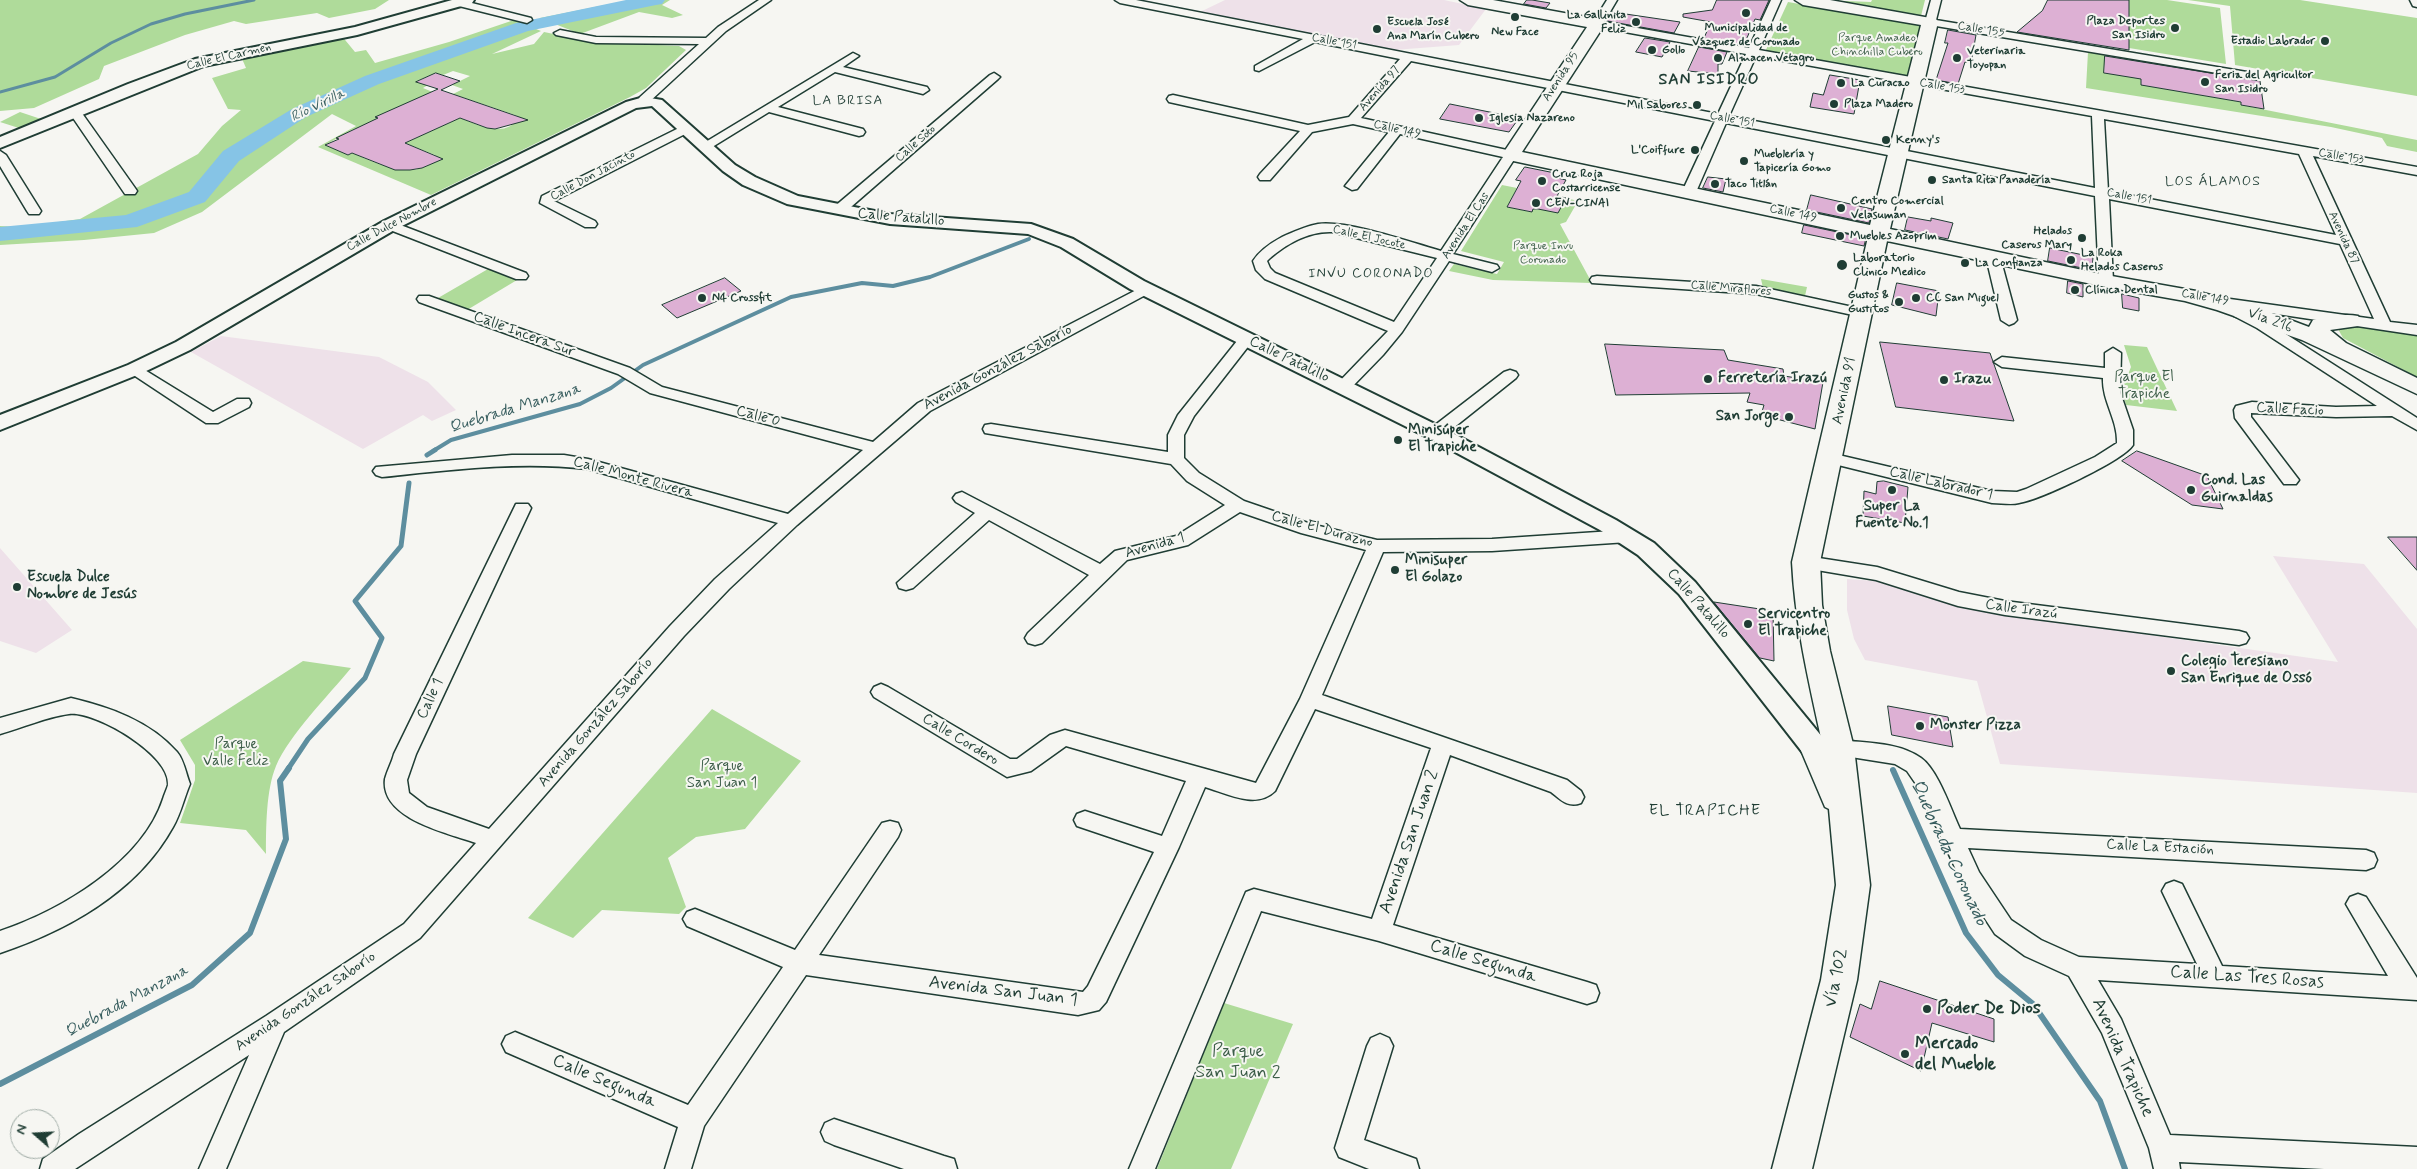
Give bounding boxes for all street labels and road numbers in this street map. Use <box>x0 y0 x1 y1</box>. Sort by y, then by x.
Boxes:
street label: Calle 155 <box>1956 19 2006 41</box>
street label: Calle 151 <box>1310 31 1358 53</box>
street label: Calle El Carmen <box>185 40 273 74</box>
street label: Avenida 95 <box>1540 50 1582 104</box>
street label: Avenida 97 <box>1356 63 1404 115</box>
street label: Calle 153 <box>1918 76 1966 98</box>
street label: Calle 151 <box>1708 109 1756 131</box>
street label: Calle 149 <box>1372 118 1422 142</box>
street label: Calle Soto <box>893 123 939 165</box>
street label: Calle 153 <box>2317 146 2365 168</box>
street label: Calle Don Jacinto <box>548 148 638 204</box>
street label: Calle 151 <box>2105 186 2153 208</box>
street label: Avenida El Cas <box>1439 190 1493 262</box>
street label: Calle Dulce Nombre <box>344 195 440 255</box>
street label: Calle 149 <box>1768 202 1818 226</box>
street label: Calle Patalillo <box>857 205 945 231</box>
street label: Avenida 87 <box>2325 209 2361 267</box>
street label: Calle El Jocote <box>1331 223 1407 253</box>
street label: Calle Miraflores <box>1690 278 1772 300</box>
street label: Calle 149 <box>2180 287 2230 309</box>
street label: Vía 216 <box>2245 305 2295 337</box>
street label: Calle Incera Sur <box>471 308 577 362</box>
street label: Avenida González Saborío <box>921 321 1075 415</box>
street label: Calle Patalillo <box>1246 333 1332 387</box>
street label: Avenida 91 <box>1829 356 1861 426</box>
street label: Calle Facio <box>2256 399 2324 421</box>
street label: Calle 0 <box>734 403 782 431</box>
street label: Calle Monte Rivera <box>571 453 695 503</box>
street label: Calle Labrador 1 <box>1888 463 1994 505</box>
street label: Calle El Durazno <box>1269 508 1375 552</box>
street label: Avenida 1 <box>1123 529 1187 563</box>
street label: Calle Patalillo <box>1663 565 1733 643</box>
street label: Calle Irazú <box>1984 596 2058 624</box>
street label: Avenida González Saborío <box>535 655 657 791</box>
street label: Calle 1 <box>414 676 448 722</box>
street label: Calle Cordero <box>919 710 1001 770</box>
street label: Avenida San Juan 2 <box>1375 767 1445 917</box>
street label: Calle La Estación <box>2106 836 2214 860</box>
street label: Calle Segunda <box>1427 936 1539 988</box>
street label: Vía 102 <box>1821 947 1853 1009</box>
street label: Avenida González Saborío <box>232 948 380 1056</box>
street label: Calle Las Tres Rosas <box>2169 962 2325 994</box>
street label: Avenida San Juan 1 <box>927 972 1079 1012</box>
street label: Avenida Trapiche <box>2086 995 2158 1121</box>
street label: Calle Segunda <box>549 1050 659 1114</box>

